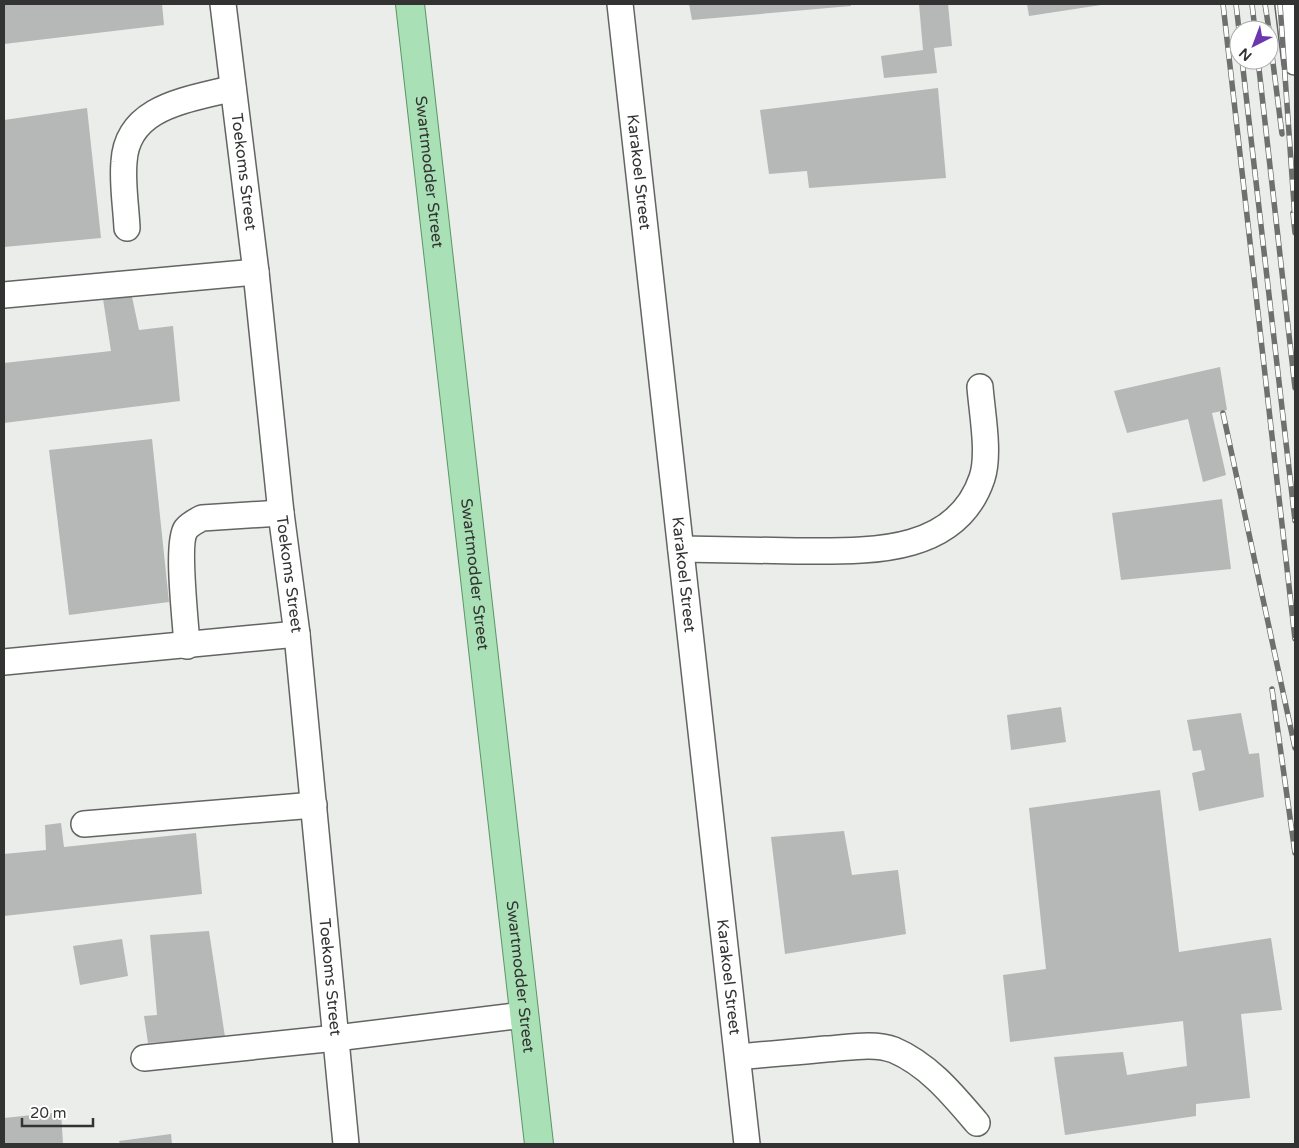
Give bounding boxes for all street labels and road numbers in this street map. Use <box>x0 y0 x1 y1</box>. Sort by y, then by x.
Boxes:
street label: Swartmodder Street <box>410 95 448 249</box>
street label: Toekoms Street <box>227 112 261 232</box>
street label: Karakoel Street <box>622 113 655 231</box>
street label: Swartmodder Street <box>456 497 493 652</box>
street label: Toekoms Street <box>271 514 307 634</box>
street label: Karakoel Street <box>667 516 700 633</box>
street label: Swartmodder Street <box>502 900 539 1054</box>
street label: Toekoms Street <box>314 917 346 1037</box>
street label: Karakoel Street <box>712 918 745 1036</box>

